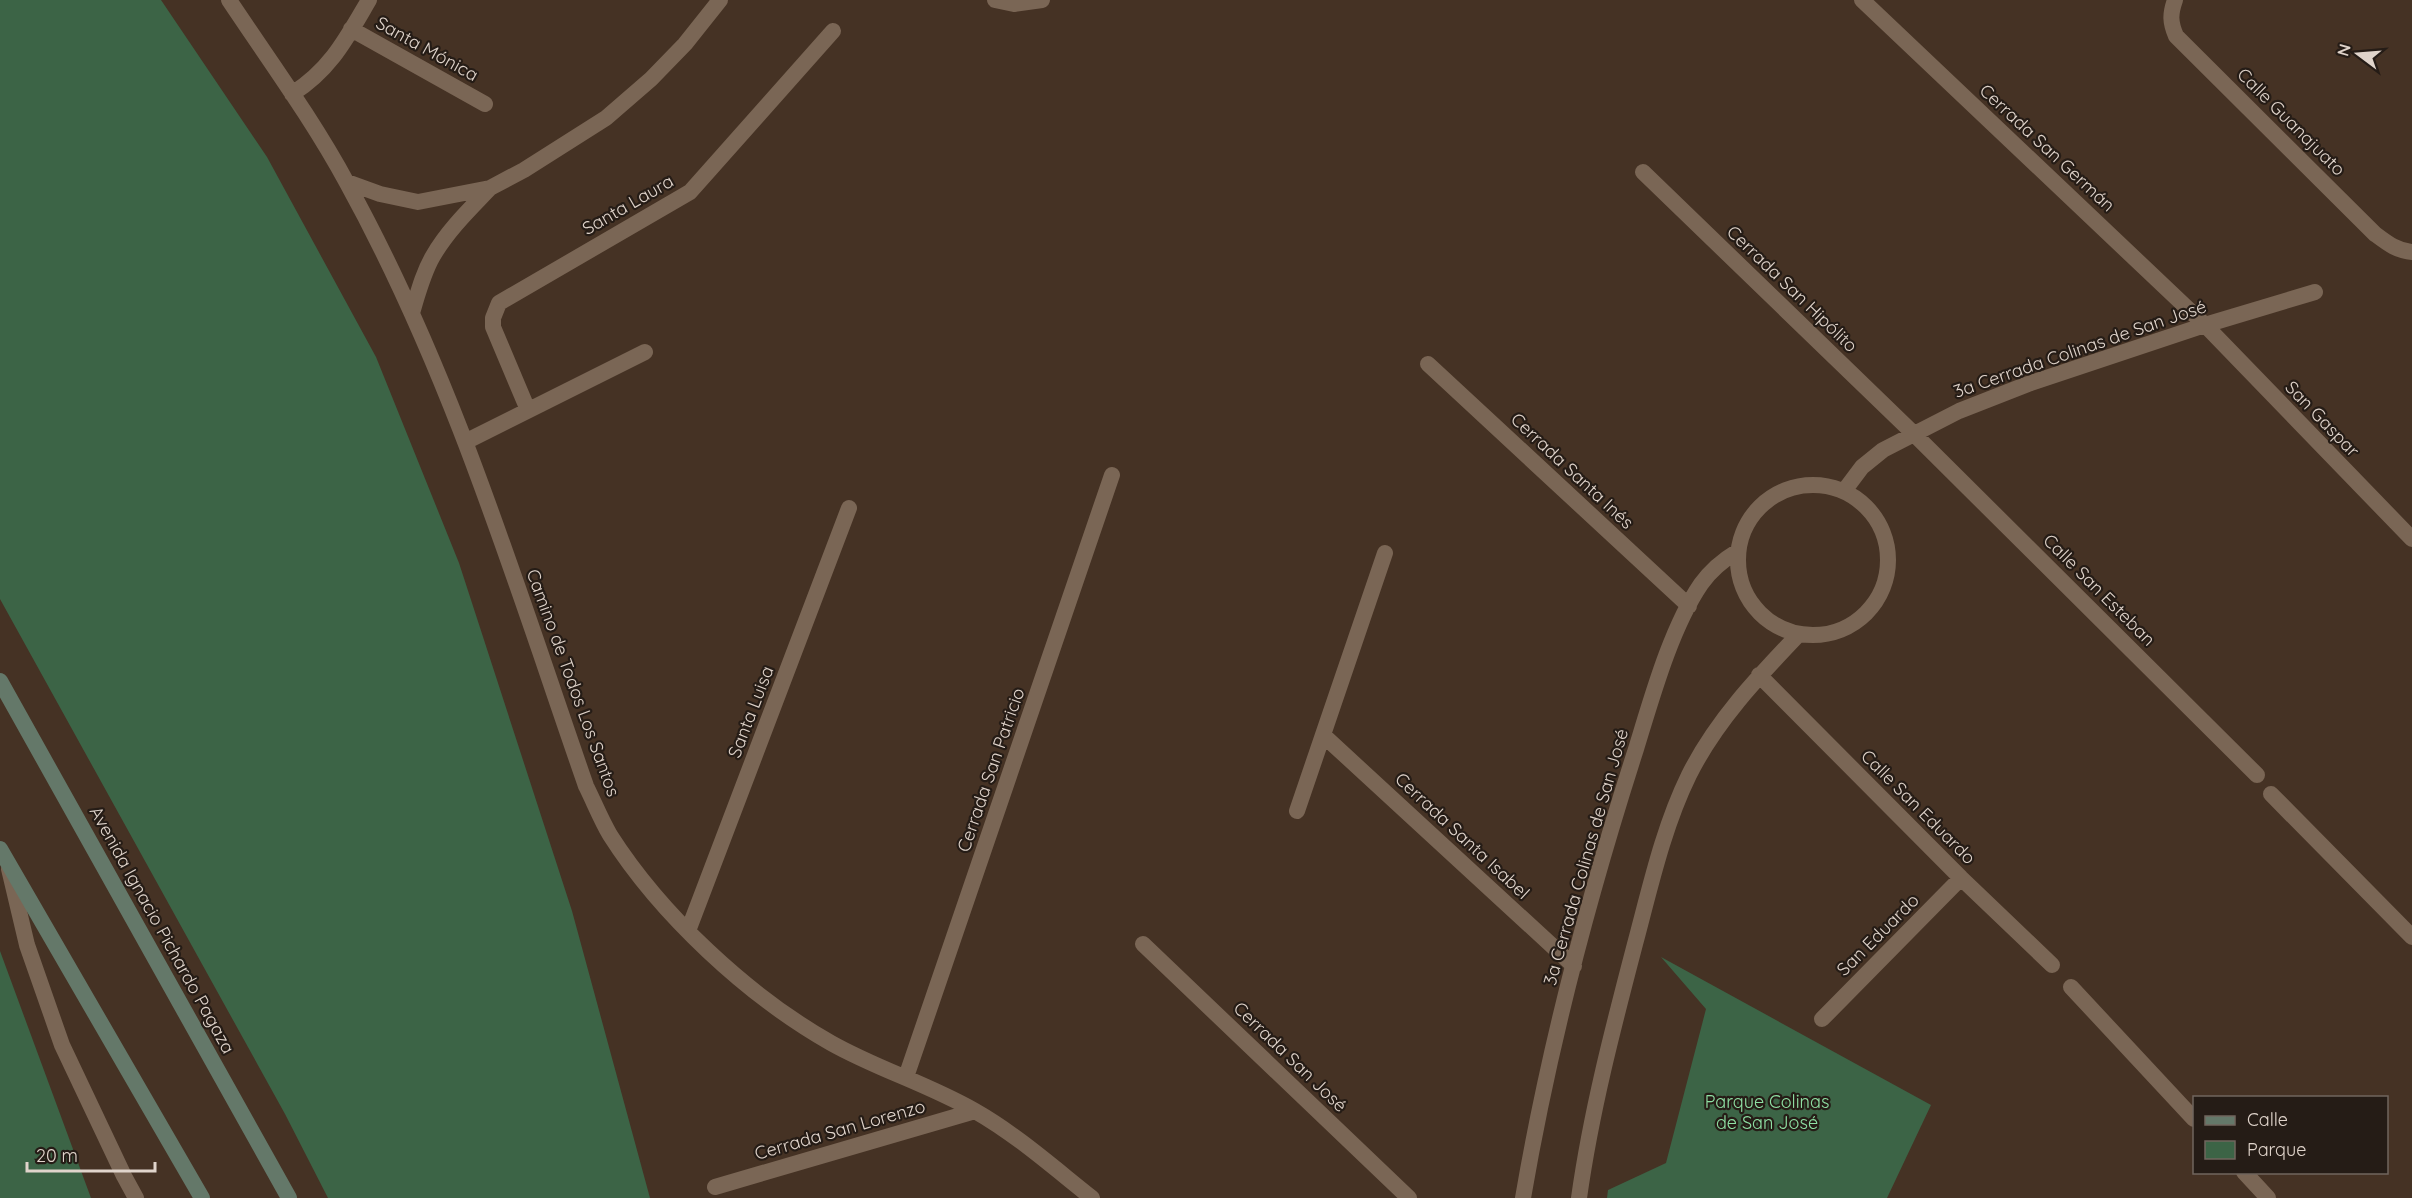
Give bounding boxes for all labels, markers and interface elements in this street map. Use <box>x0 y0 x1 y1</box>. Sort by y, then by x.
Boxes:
street label: Santa Mónica <box>372 11 483 86</box>
north arrow <box>2328 24 2388 84</box>
text: N <box>2332 41 2355 58</box>
street label: Calle Guanajuato <box>2232 63 2350 181</box>
street label: Cerrada San Germán <box>1975 79 2120 216</box>
street label: Santa Laura <box>578 169 677 240</box>
street label: Cerrada San Hipólito <box>1722 220 1863 357</box>
street label: 3a Cerrada Colinas de San José <box>1950 294 2209 403</box>
street label: San Gaspar <box>2280 376 2364 462</box>
street label: Cerrada Santa Inés <box>1506 408 1639 534</box>
street label: Calle San Esteban <box>2038 529 2160 651</box>
street label: Camino de Todos Los Santos <box>522 566 625 800</box>
street label: Santa Luisa <box>723 663 779 761</box>
street label: Cerrada San Patricio <box>952 685 1029 855</box>
street label: 3a Cerrada Colinas de San José <box>1538 726 1633 988</box>
street label: Calle San Eduardo <box>1856 744 1981 869</box>
street label: Cerrada Santa Isabel <box>1390 767 1534 904</box>
street label: Avenida Ignacio Pichardo Pagaza <box>85 802 240 1057</box>
street label: San Eduardo <box>1832 889 1924 981</box>
street label: Cerrada San José <box>1229 997 1352 1117</box>
park label: Parque Colinas de San José <box>1705 1090 1829 1134</box>
street label: Cerrada San Lorenzo <box>752 1094 928 1165</box>
legend <box>2193 1096 2388 1174</box>
text: Calle <box>2247 1108 2288 1131</box>
scale bar <box>27 1135 154 1173</box>
text: Parque <box>2247 1138 2306 1161</box>
text: 20 m <box>36 1144 78 1167</box>

